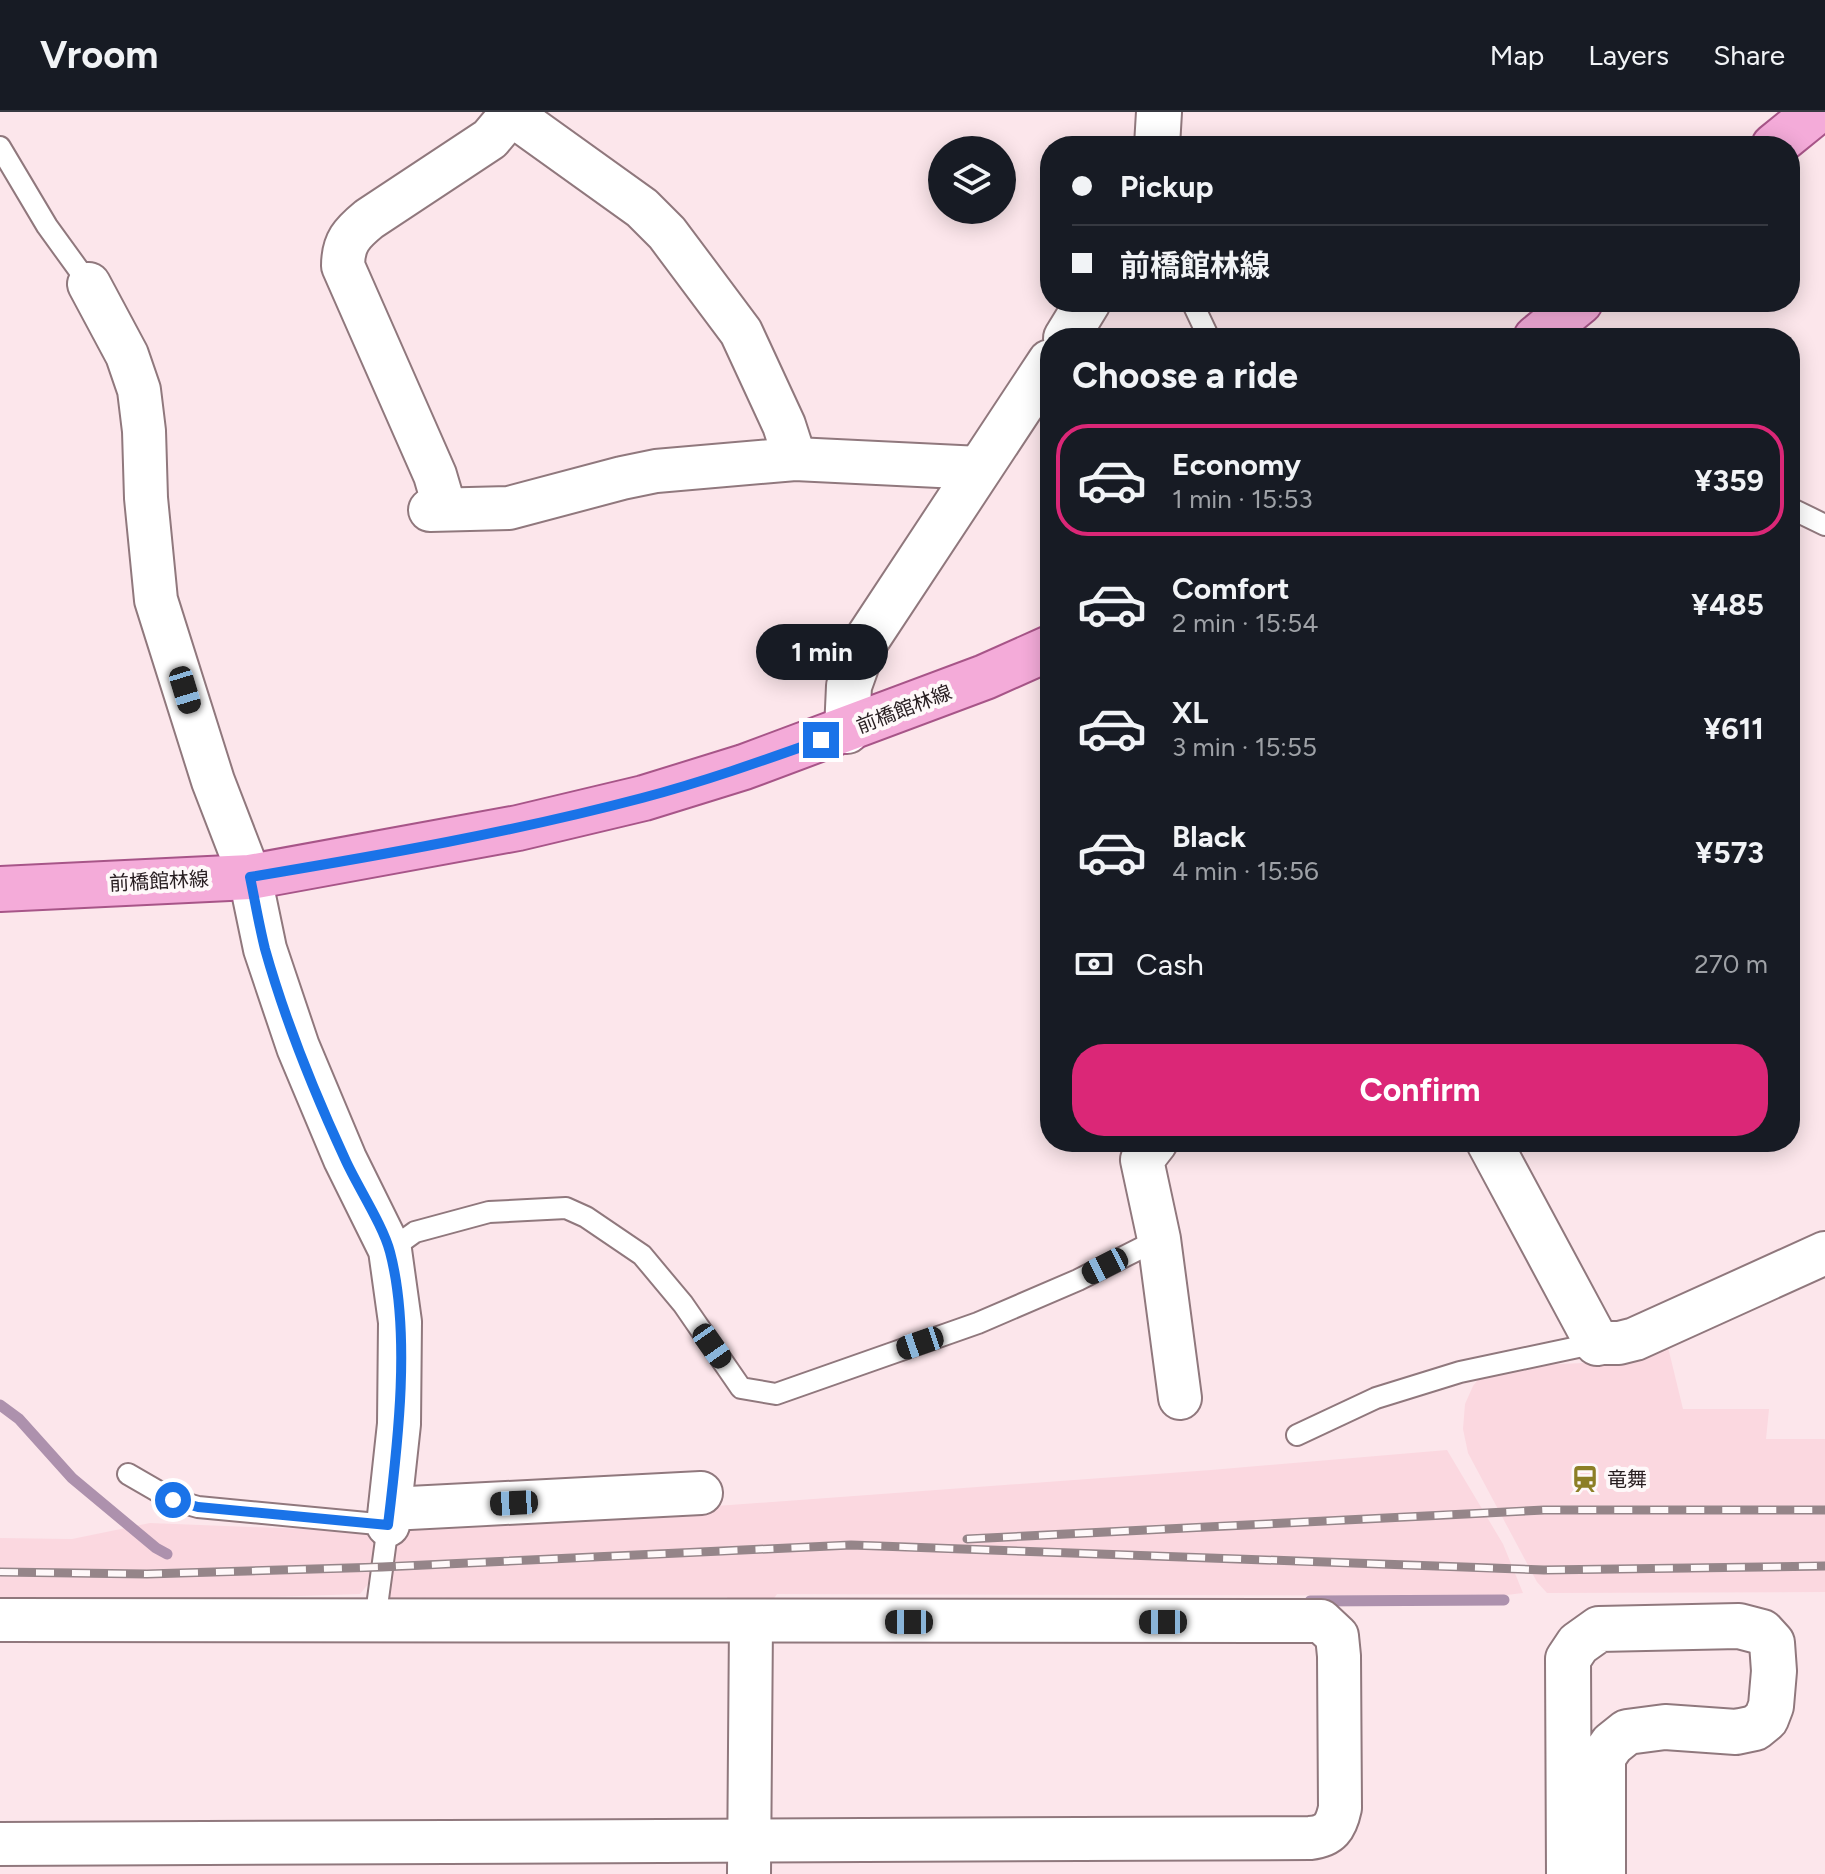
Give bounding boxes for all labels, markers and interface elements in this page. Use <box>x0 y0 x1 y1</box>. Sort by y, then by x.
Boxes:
text: Vroom <box>40 32 158 78</box>
text: Map <box>1490 38 1544 72</box>
text: Layers <box>1588 38 1669 72</box>
text: Share <box>1713 38 1785 72</box>
map controls <box>928 136 1016 224</box>
button: layers <box>928 136 1016 224</box>
text: Pickup <box>1120 168 1214 205</box>
text: 前橋館林線 <box>1120 247 1270 284</box>
text: Choose a ride <box>1072 354 1298 397</box>
icon: car <box>1076 444 1148 516</box>
text: Economy <box>1172 446 1301 483</box>
text: ¥359 <box>1695 462 1764 499</box>
text: 1 min · 15:53 <box>1172 483 1313 515</box>
icon: car <box>1076 568 1148 640</box>
text: Comfort <box>1172 570 1290 607</box>
text: ¥485 <box>1691 586 1764 623</box>
text: 2 min · 15:54 <box>1172 607 1318 639</box>
callout: 1 min <box>755 624 887 680</box>
text: 1 min <box>791 636 853 668</box>
car <box>167 664 203 716</box>
street label: 前橋館林線 <box>853 680 955 738</box>
icon: car <box>1076 692 1148 764</box>
text: XL <box>1172 694 1208 731</box>
text: ¥611 <box>1703 710 1764 747</box>
route end <box>803 722 839 758</box>
text: 3 min · 15:55 <box>1172 731 1317 763</box>
icon: car <box>1076 816 1148 888</box>
text: Black <box>1172 818 1246 855</box>
text: ¥573 <box>1695 834 1764 871</box>
text: 4 min · 15:56 <box>1172 855 1319 887</box>
street label: 前橋館林線 <box>108 866 210 896</box>
icon: cash <box>1072 942 1116 986</box>
text: Cash <box>1136 946 1204 983</box>
text: 270 m <box>1694 948 1768 980</box>
button: Confirm <box>1072 1044 1768 1136</box>
car <box>1078 1244 1132 1288</box>
car <box>688 1319 736 1373</box>
car <box>893 1324 947 1362</box>
station icon: 竜舞 <box>1570 1464 1600 1494</box>
place label: 竜舞 <box>1607 1467 1647 1491</box>
route start <box>155 1482 191 1518</box>
car <box>489 1490 539 1516</box>
car <box>885 1610 933 1634</box>
car <box>1139 1610 1187 1634</box>

